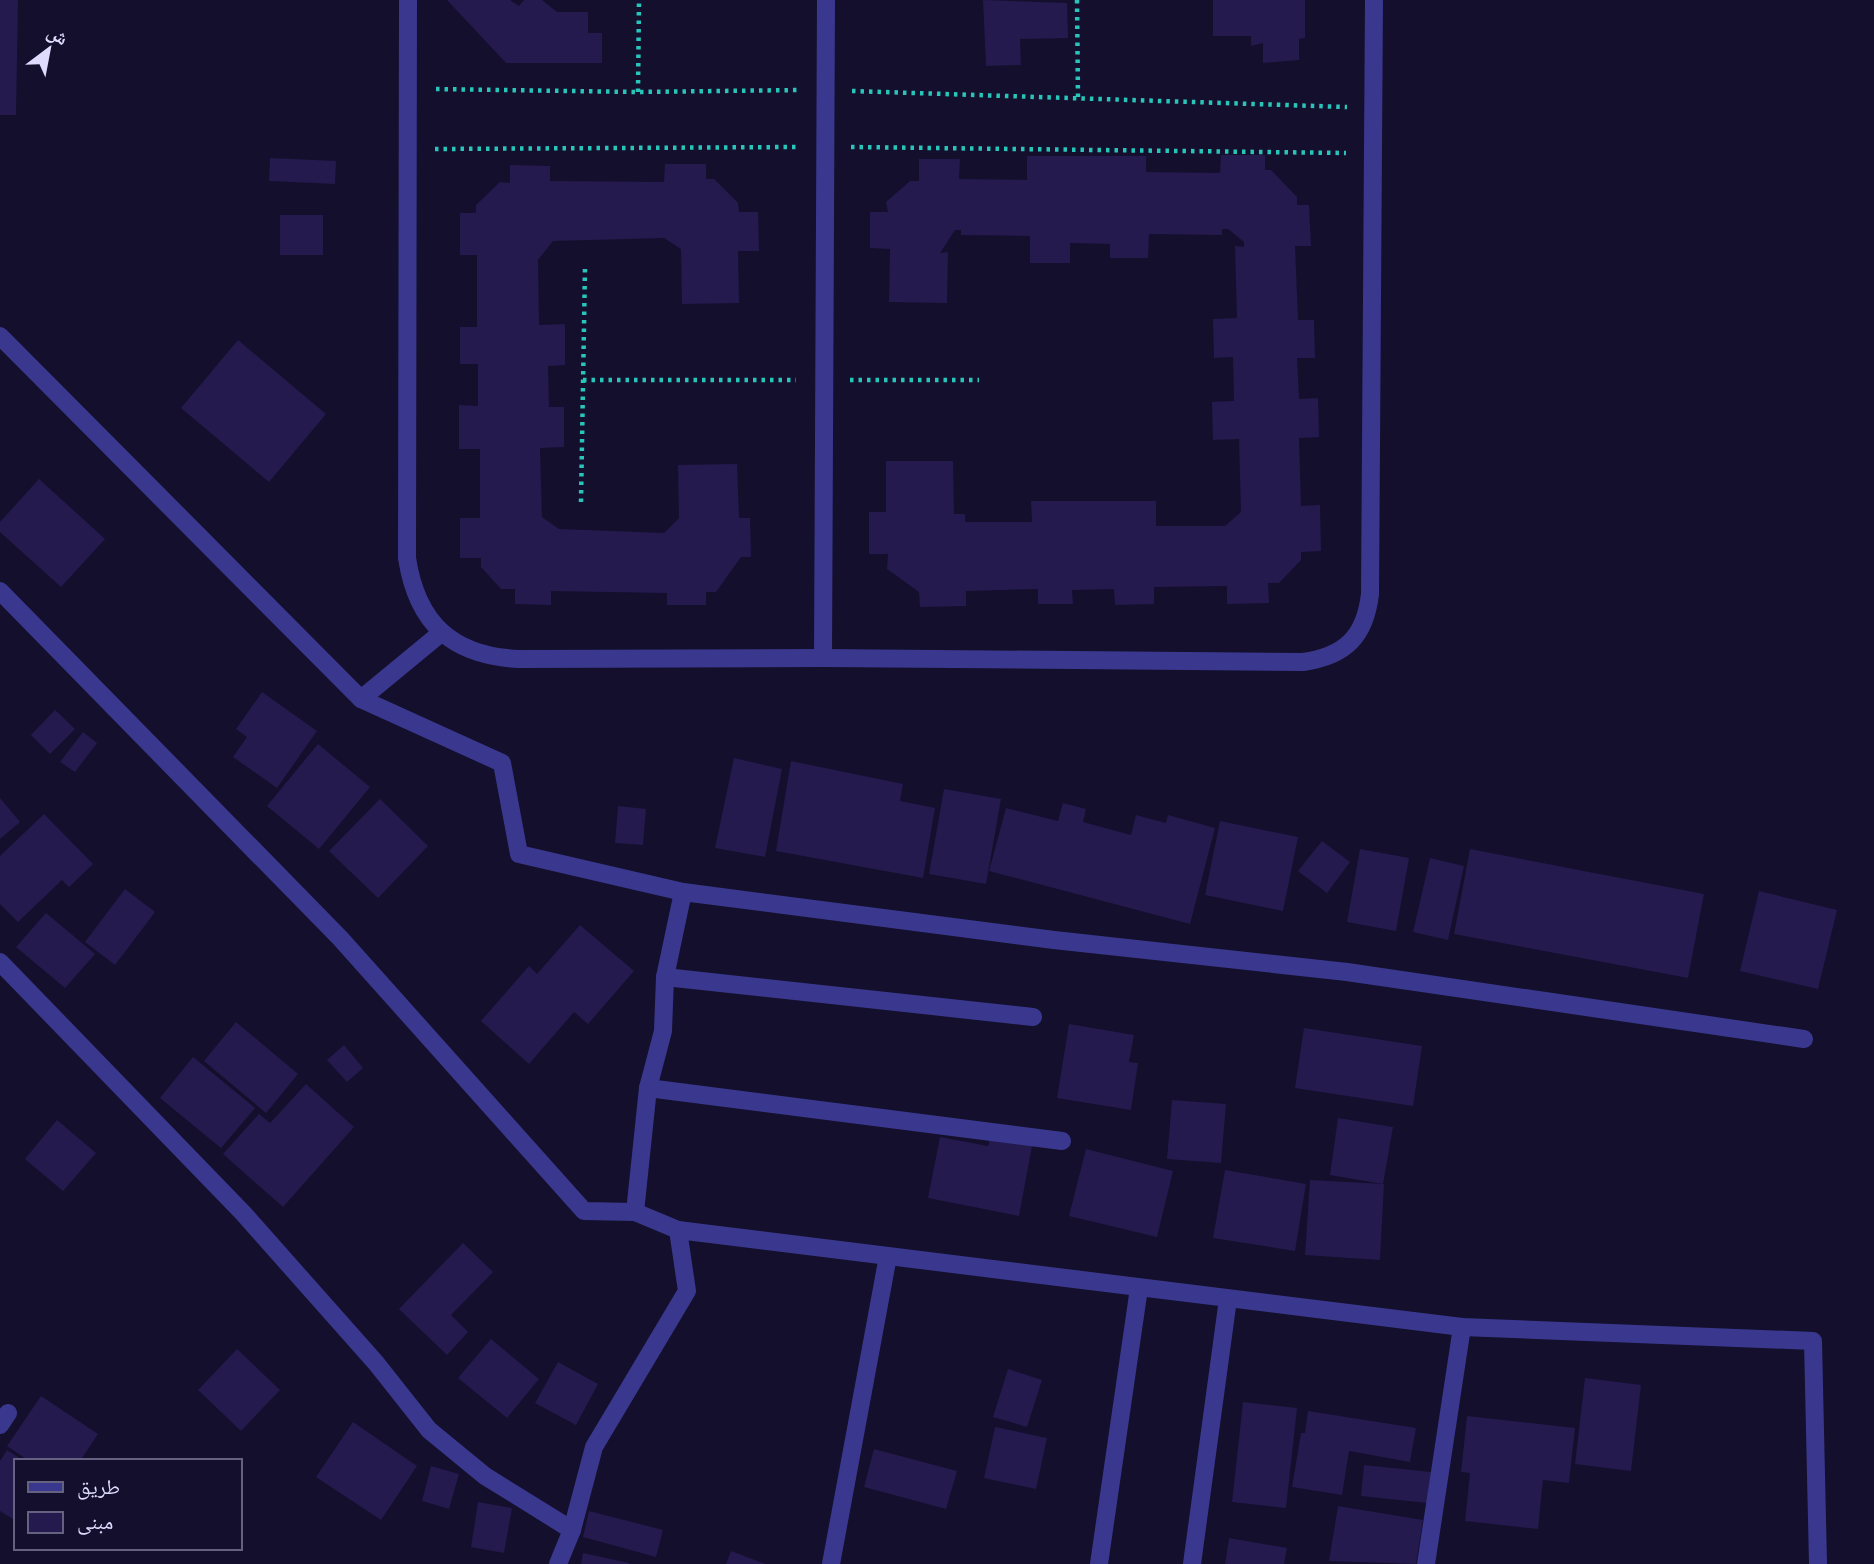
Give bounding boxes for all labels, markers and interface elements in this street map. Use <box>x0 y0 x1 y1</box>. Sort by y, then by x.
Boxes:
north arrow <box>14 14 84 84</box>
text: ش <box>43 18 73 51</box>
legend <box>14 1459 242 1550</box>
text: طريق <box>77 1472 120 1500</box>
text: مبنى <box>77 1507 113 1535</box>

